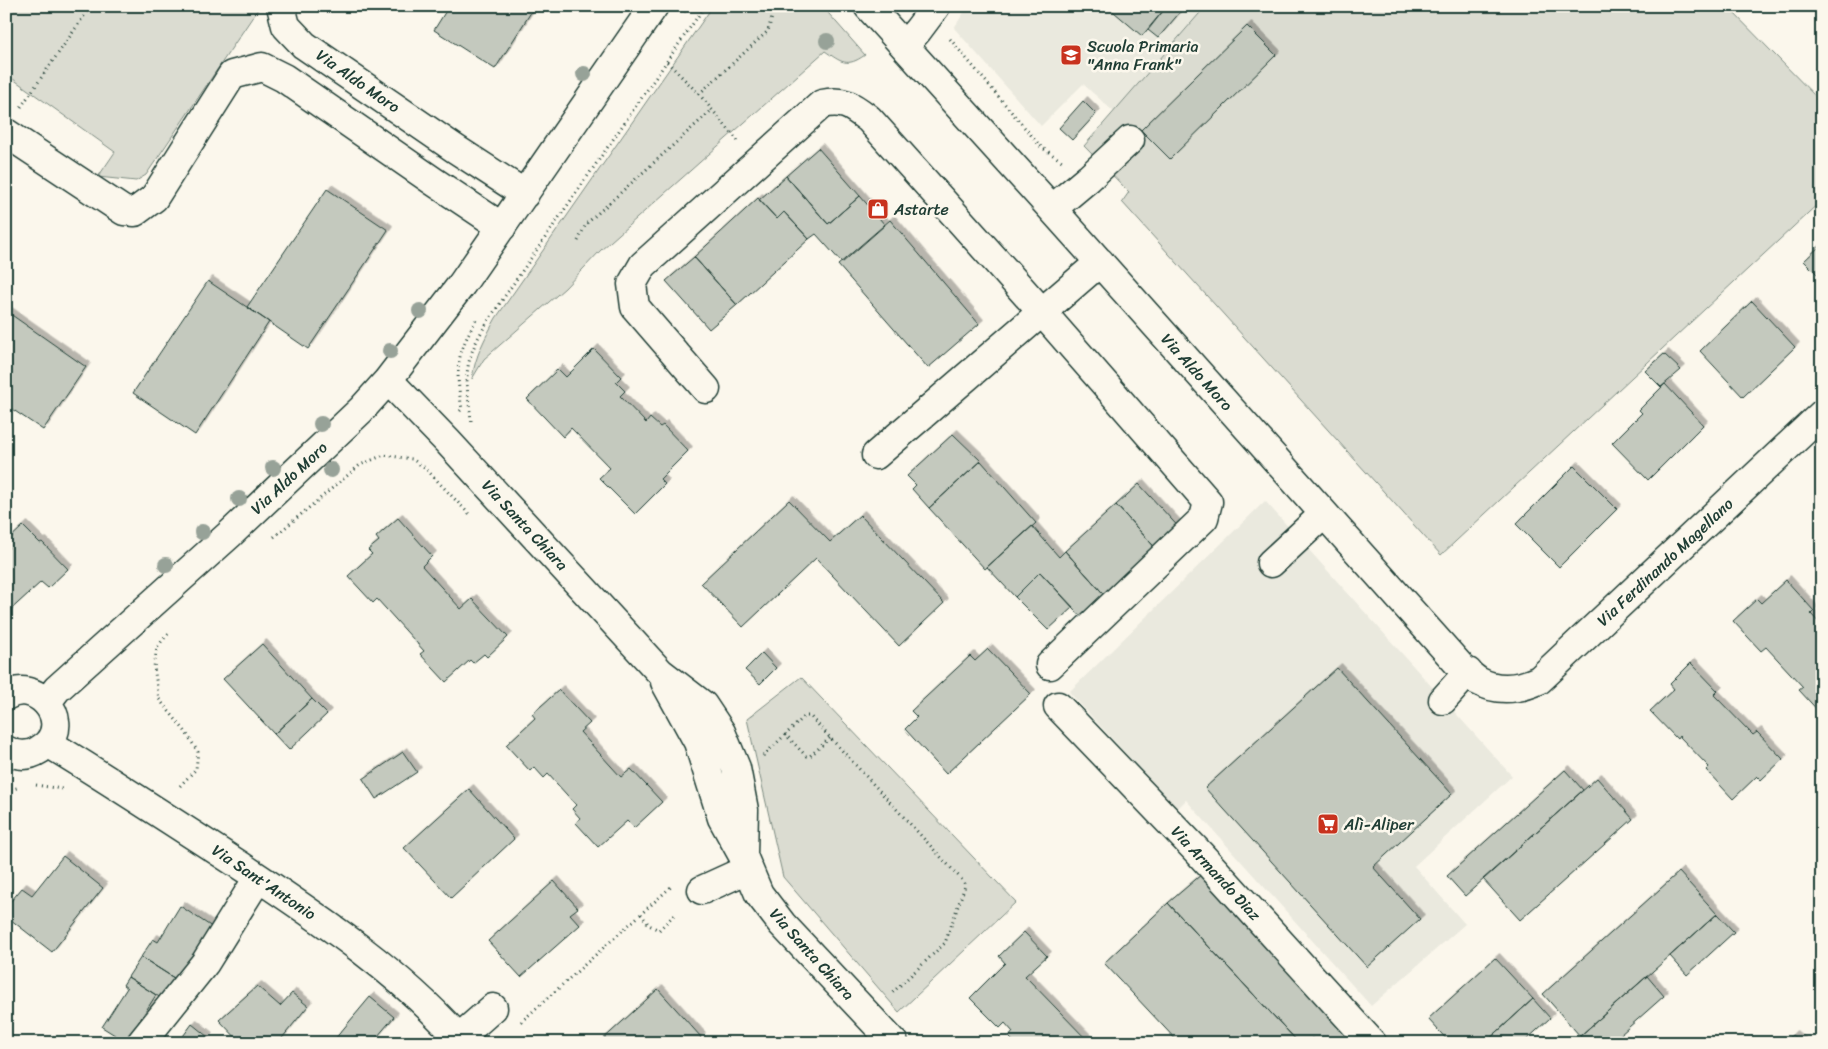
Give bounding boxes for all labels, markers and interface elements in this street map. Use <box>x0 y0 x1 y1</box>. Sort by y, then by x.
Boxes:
place label: Scuola Primaria "Anna Frank" <box>1087 32 1199 79</box>
street label: Via Aldo Moro <box>310 41 406 121</box>
school or university icon: Scuola Primaria "Anna Frank" <box>1059 43 1083 67</box>
place label: Astarte <box>893 195 949 224</box>
shop icon: Astarte <box>866 197 890 221</box>
street label: Via Aldo Moro <box>1154 326 1240 418</box>
street label: Via Aldo Moro <box>243 434 335 522</box>
street label: Via Santa Chiara <box>474 472 576 578</box>
street label: Via Ferdinando Magellano <box>1590 490 1740 634</box>
place label: Alì-Aliper <box>1343 810 1415 839</box>
supermarket icon: Alì-Aliper <box>1316 812 1340 836</box>
street label: Via Armando Diaz <box>1164 818 1269 928</box>
street label: Via Sant'Antonio <box>206 836 322 928</box>
street label: Via Santa Chiara <box>762 901 862 1007</box>

